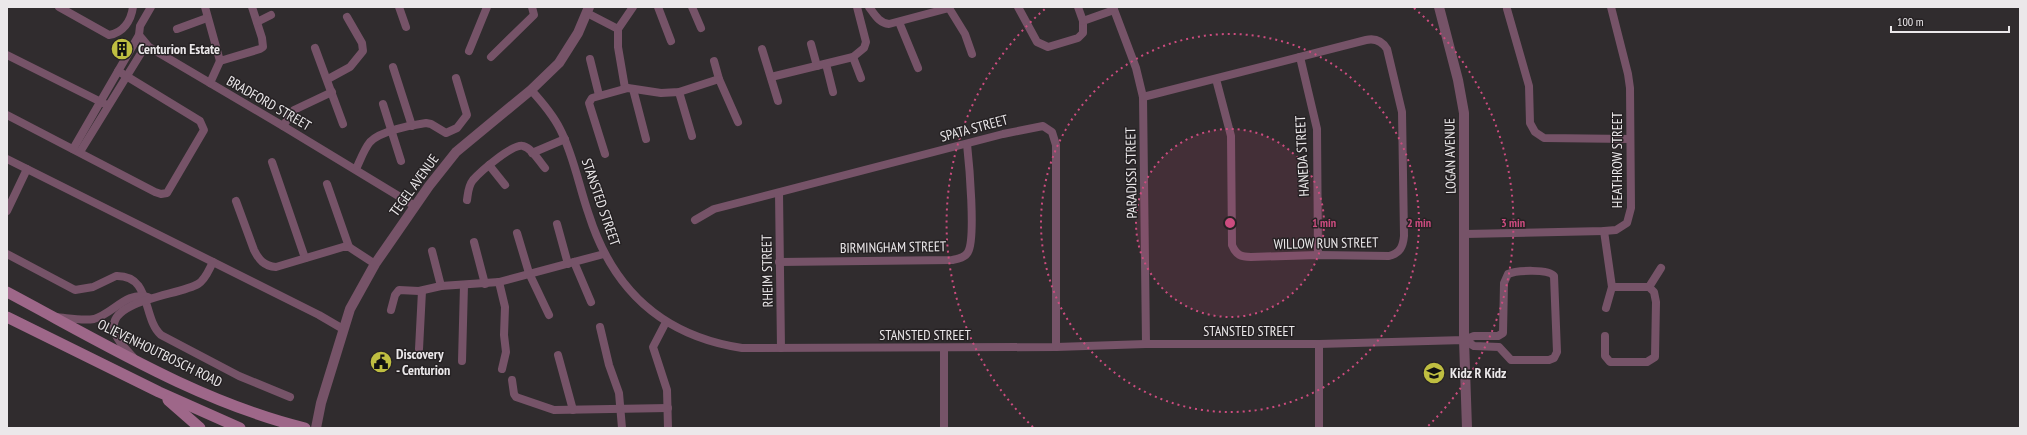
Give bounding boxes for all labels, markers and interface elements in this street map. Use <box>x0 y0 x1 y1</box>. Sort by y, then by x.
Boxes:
scale bar <box>1891 8 2009 34</box>
text: 100 m <box>1897 14 1924 29</box>
building icon: Centurion Estate <box>109 36 135 62</box>
place label: Centurion Estate <box>138 40 220 58</box>
street label: BRADFORD STREET <box>223 72 315 135</box>
street label: SPATA STREET <box>938 110 1010 146</box>
street label: HEATHROW STREET <box>1608 111 1626 208</box>
street label: HANEDA STREET <box>1291 114 1313 197</box>
street label: LOGAN AVENUE <box>1440 118 1460 194</box>
street label: PARADISSI STREET <box>1121 126 1141 219</box>
street label: TEGEL AVENUE <box>385 150 443 220</box>
street label: STANSTED STREET <box>578 156 625 249</box>
text: 1 min <box>1312 215 1336 230</box>
text: 2 min <box>1407 215 1431 230</box>
text: 3 min <box>1501 215 1525 230</box>
centre of rings <box>1223 216 1237 230</box>
street label: WILLOW RUN STREET <box>1273 233 1379 253</box>
street label: RHEIM STREET <box>757 234 777 307</box>
street label: BIRMINGHAM STREET <box>840 237 947 257</box>
street label: OLIEVENHOUTBOSCH ROAD <box>95 315 225 391</box>
street label: STANSTED STREET <box>1203 322 1295 340</box>
street label: STANSTED STREET <box>879 326 971 344</box>
place label: Discovery - Centurion <box>396 345 450 379</box>
public building icon: Discovery - Centurion <box>368 349 394 375</box>
school or university icon: Kidz R Kidz <box>1421 360 1447 386</box>
place label: Kidz R Kidz <box>1450 364 1506 382</box>

